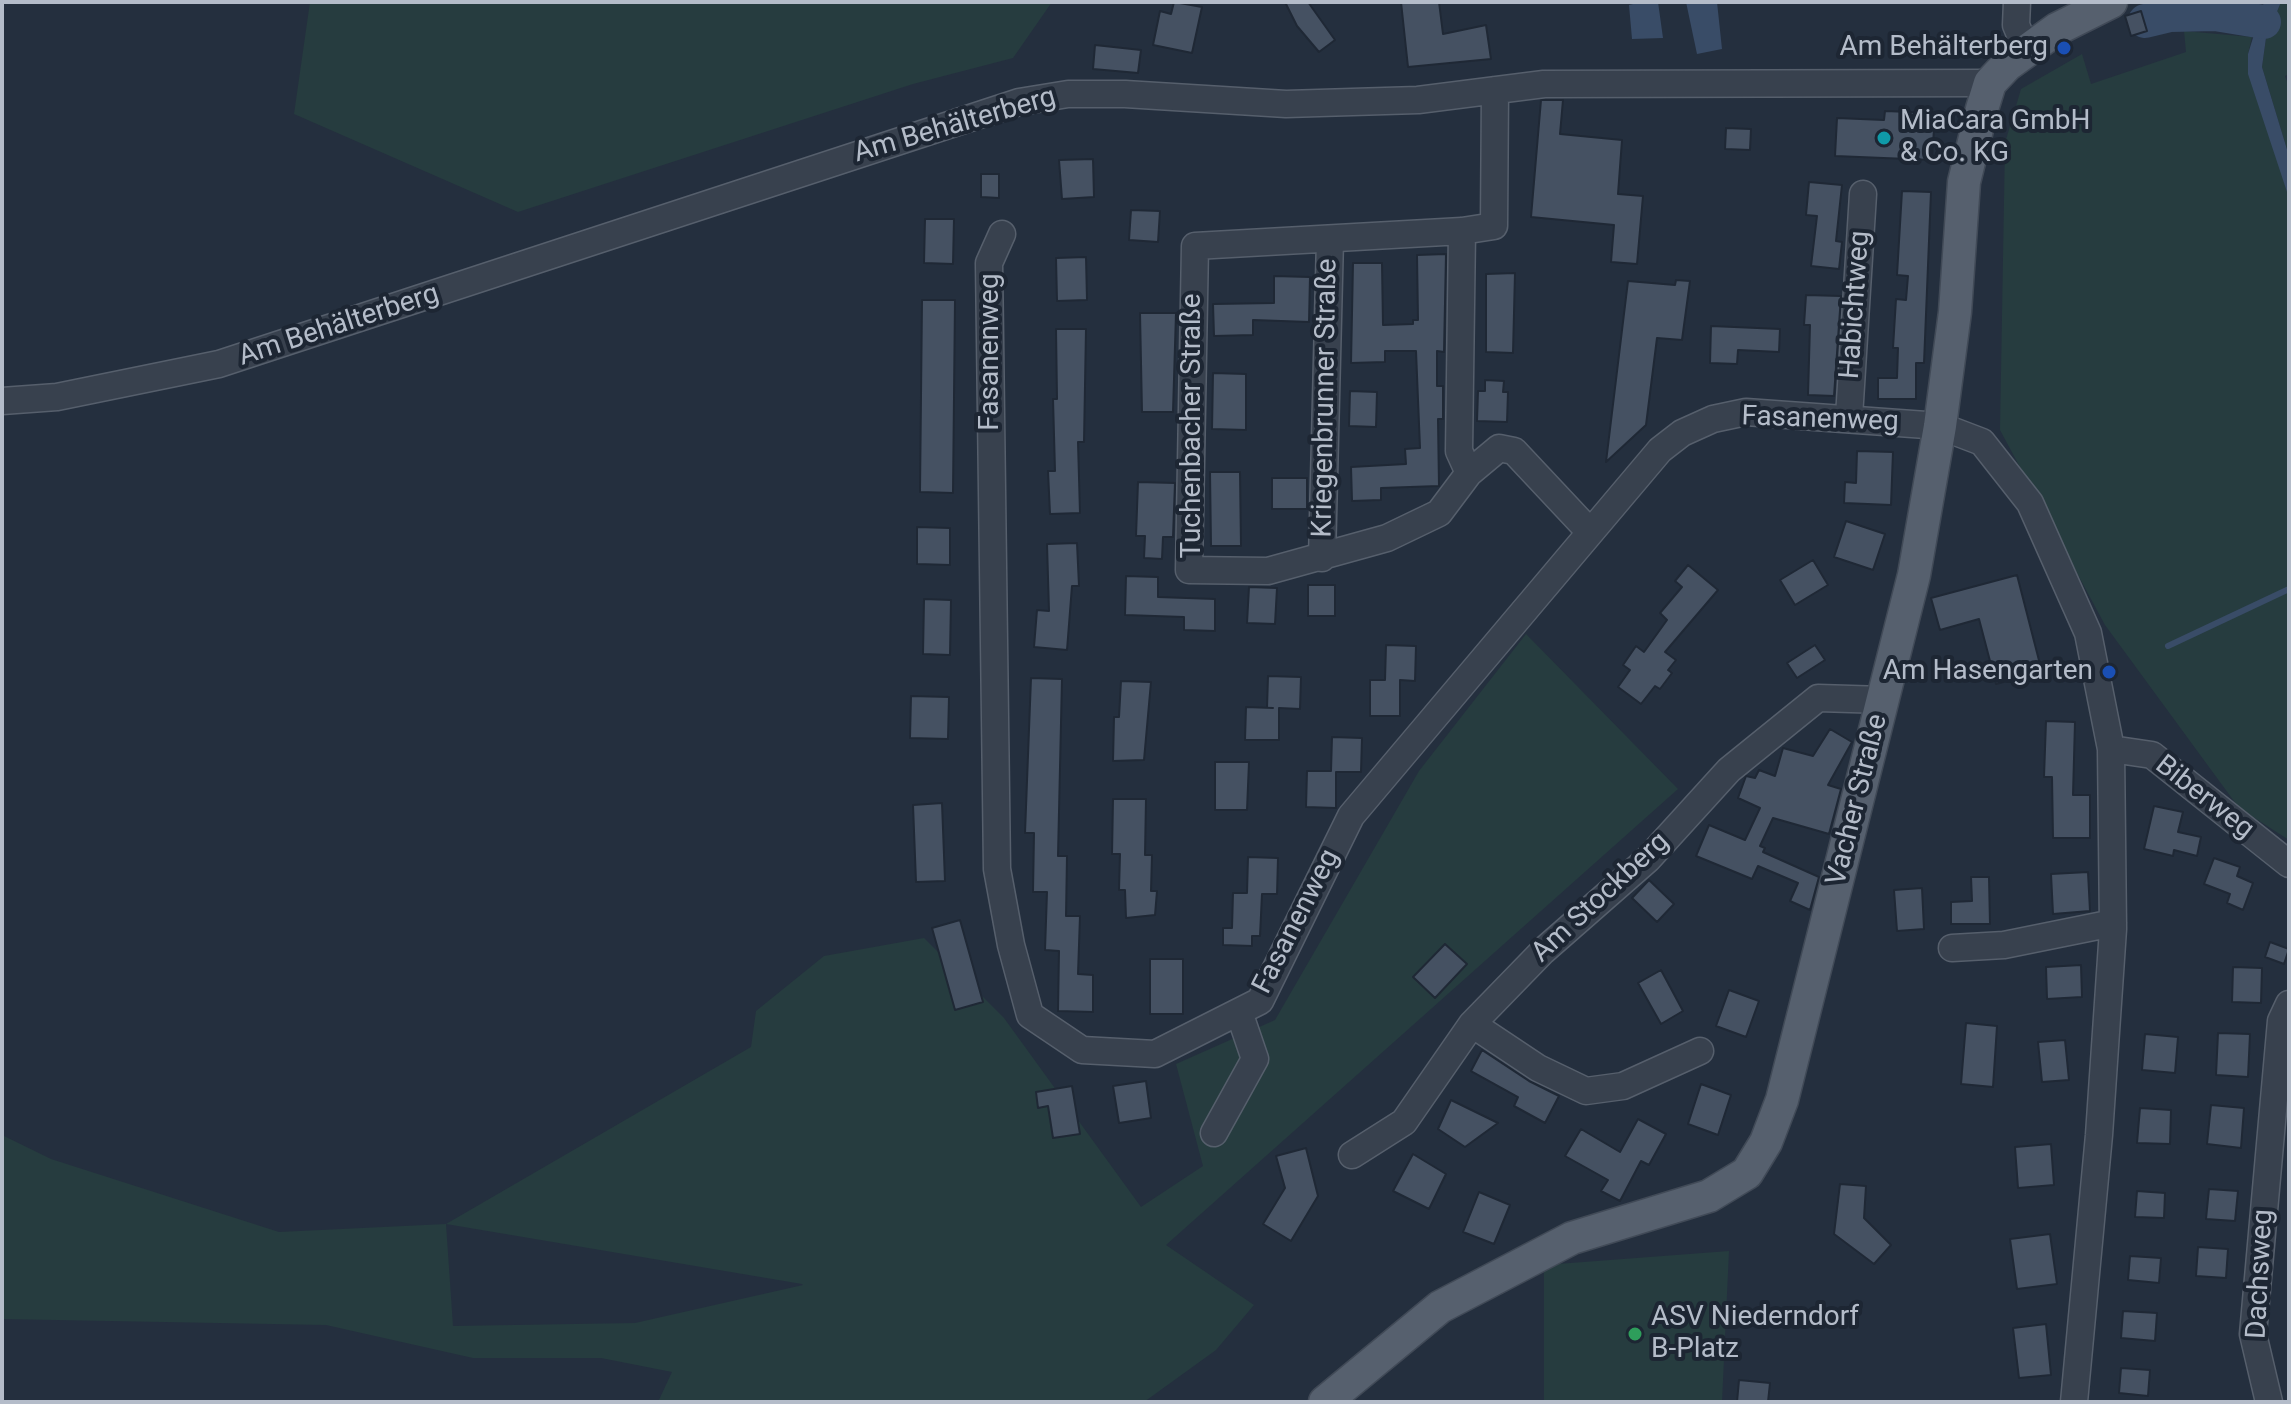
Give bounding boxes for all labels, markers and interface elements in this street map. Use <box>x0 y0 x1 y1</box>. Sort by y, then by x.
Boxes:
place label: Am Behälterberg <box>1839 31 2048 65</box>
marker: Am Behälterberg <box>2055 39 2073 57</box>
street label: Am Behälterberg <box>850 81 1060 171</box>
place label: MiaCara GmbH & Co. KG <box>1900 105 2090 171</box>
marker: MiaCara GmbH & Co. KG <box>1875 129 1893 147</box>
street label: Habichtweg <box>1834 230 1878 380</box>
street label: Kriegenbrunner Straße <box>1307 258 1345 538</box>
street label: Fasanenweg <box>974 273 1008 431</box>
street label: Am Behälterberg <box>235 278 443 374</box>
street label: Tuchenbacher Straße <box>1176 293 1210 559</box>
street label: Fasanenweg <box>1741 400 1899 440</box>
place label: Am Hasengarten <box>1883 655 2093 689</box>
marker: Am Hasengarten <box>2100 663 2118 681</box>
street label: Vacher Straße <box>1821 711 1895 889</box>
street label: Biberweg <box>2148 749 2260 847</box>
street label: Am Stockberg <box>1525 826 1677 970</box>
street label: Fasanenweg <box>1246 844 1348 1000</box>
street label: Dachsweg <box>2241 1208 2281 1340</box>
place label: ASV Niederndorf B-Platz <box>1651 1301 1859 1367</box>
marker: ASV Niederndorf B-Platz <box>1626 1325 1644 1343</box>

